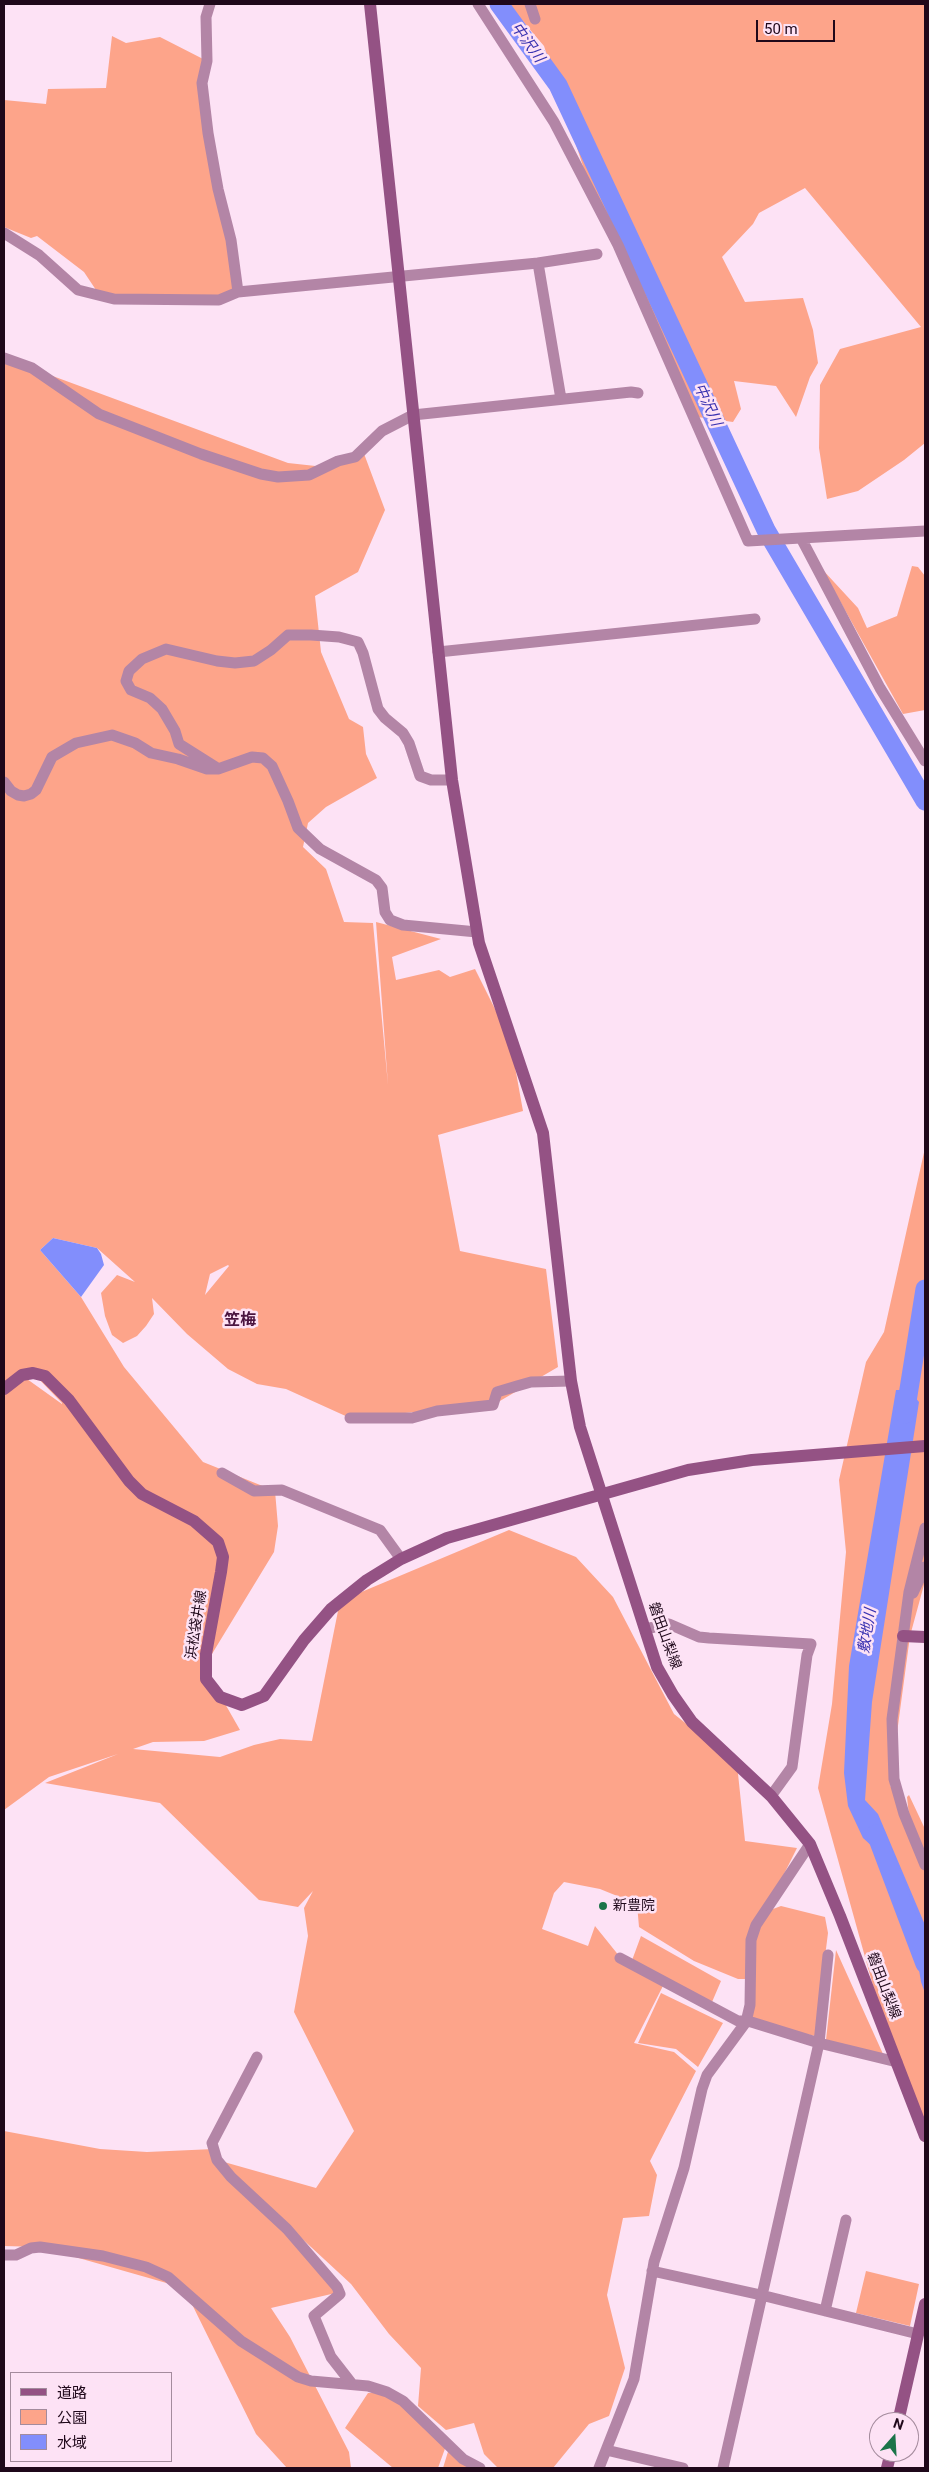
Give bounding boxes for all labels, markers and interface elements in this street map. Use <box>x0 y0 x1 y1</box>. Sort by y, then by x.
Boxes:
scale bar <box>759 10 838 42</box>
water label: 中沢川 <box>506 20 548 66</box>
text: 50 m <box>764 20 798 38</box>
water label: 中沢川 <box>689 381 725 429</box>
district label: 笠梅 <box>224 1311 256 1331</box>
street label: 浜松袋井線 <box>183 1589 211 1661</box>
street label: 磐田山梨線 <box>644 1600 684 1672</box>
water label: 敷地川 <box>856 1607 880 1655</box>
place label: 新豊院 <box>613 1898 655 1914</box>
marker: 新豊院 <box>597 1900 609 1912</box>
street label: 磐田山梨線 <box>863 1950 903 2022</box>
legend <box>10 2372 172 2462</box>
text: 道路 <box>57 2384 87 2402</box>
text: 公園 <box>57 2409 87 2427</box>
north arrow <box>869 2412 919 2462</box>
text: N <box>891 2415 906 2433</box>
text: 水域 <box>57 2434 87 2452</box>

